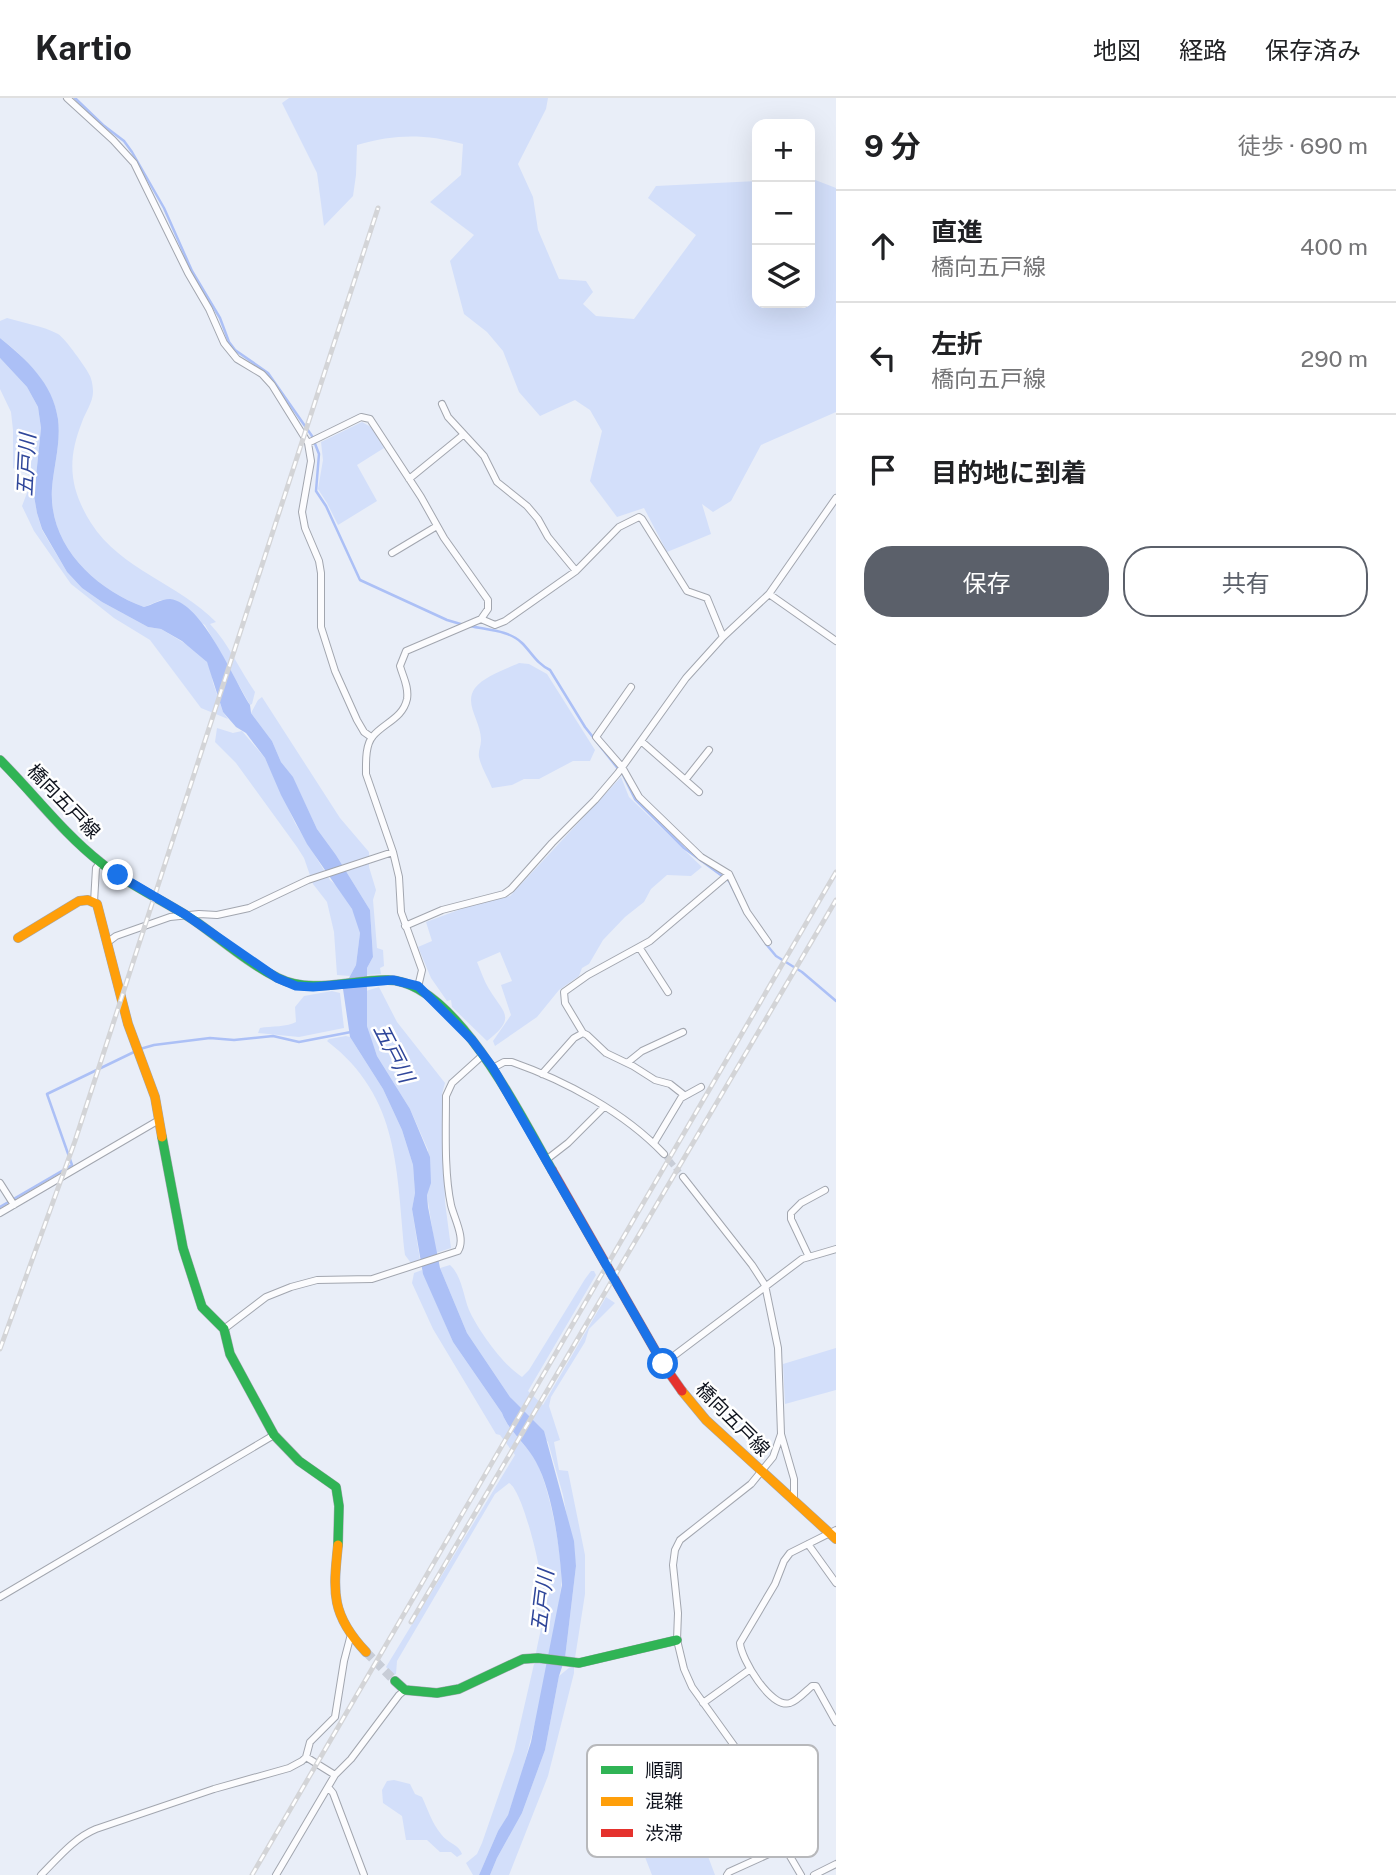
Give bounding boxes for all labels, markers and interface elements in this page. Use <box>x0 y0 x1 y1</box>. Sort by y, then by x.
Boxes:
text: Kartio <box>35 29 132 67</box>
text: 地図 <box>1093 36 1141 64</box>
text: 経路 <box>1179 36 1227 64</box>
text: 保存済み <box>1265 36 1361 64</box>
map controls <box>752 119 815 308</box>
button: + <box>752 119 815 182</box>
text: 9 分 <box>864 128 921 164</box>
text: 徒歩 · 690 m <box>1238 132 1368 159</box>
button: − <box>752 182 815 245</box>
text: 直進 <box>931 216 983 247</box>
icon: ahead <box>864 227 902 265</box>
text: 400 m <box>1300 233 1368 260</box>
button: layers <box>752 245 815 308</box>
text: 橋向五戸線 <box>931 253 1046 280</box>
text: 左折 <box>931 328 983 359</box>
icon: left <box>864 339 902 377</box>
text: 290 m <box>1301 345 1368 372</box>
text: 橋向五戸線 <box>931 365 1046 392</box>
water label: 五戸川 <box>12 431 40 497</box>
icon: arrive <box>864 451 902 489</box>
text: 目的地に到着 <box>931 457 1087 488</box>
button: 保存 <box>864 546 1109 617</box>
button: 共有 <box>1123 546 1368 617</box>
street label: 橋向五戸線 <box>23 759 105 843</box>
route end <box>102 859 133 890</box>
water label: 五戸川 <box>369 1019 420 1089</box>
route start <box>647 1348 678 1379</box>
street label: 橋向五戸線 <box>692 1378 774 1460</box>
water label: 五戸川 <box>526 1566 558 1634</box>
legend <box>587 1745 818 1857</box>
text: 順調 <box>645 1759 683 1781</box>
text: 混雑 <box>645 1790 683 1812</box>
text: 渋滞 <box>645 1822 683 1844</box>

